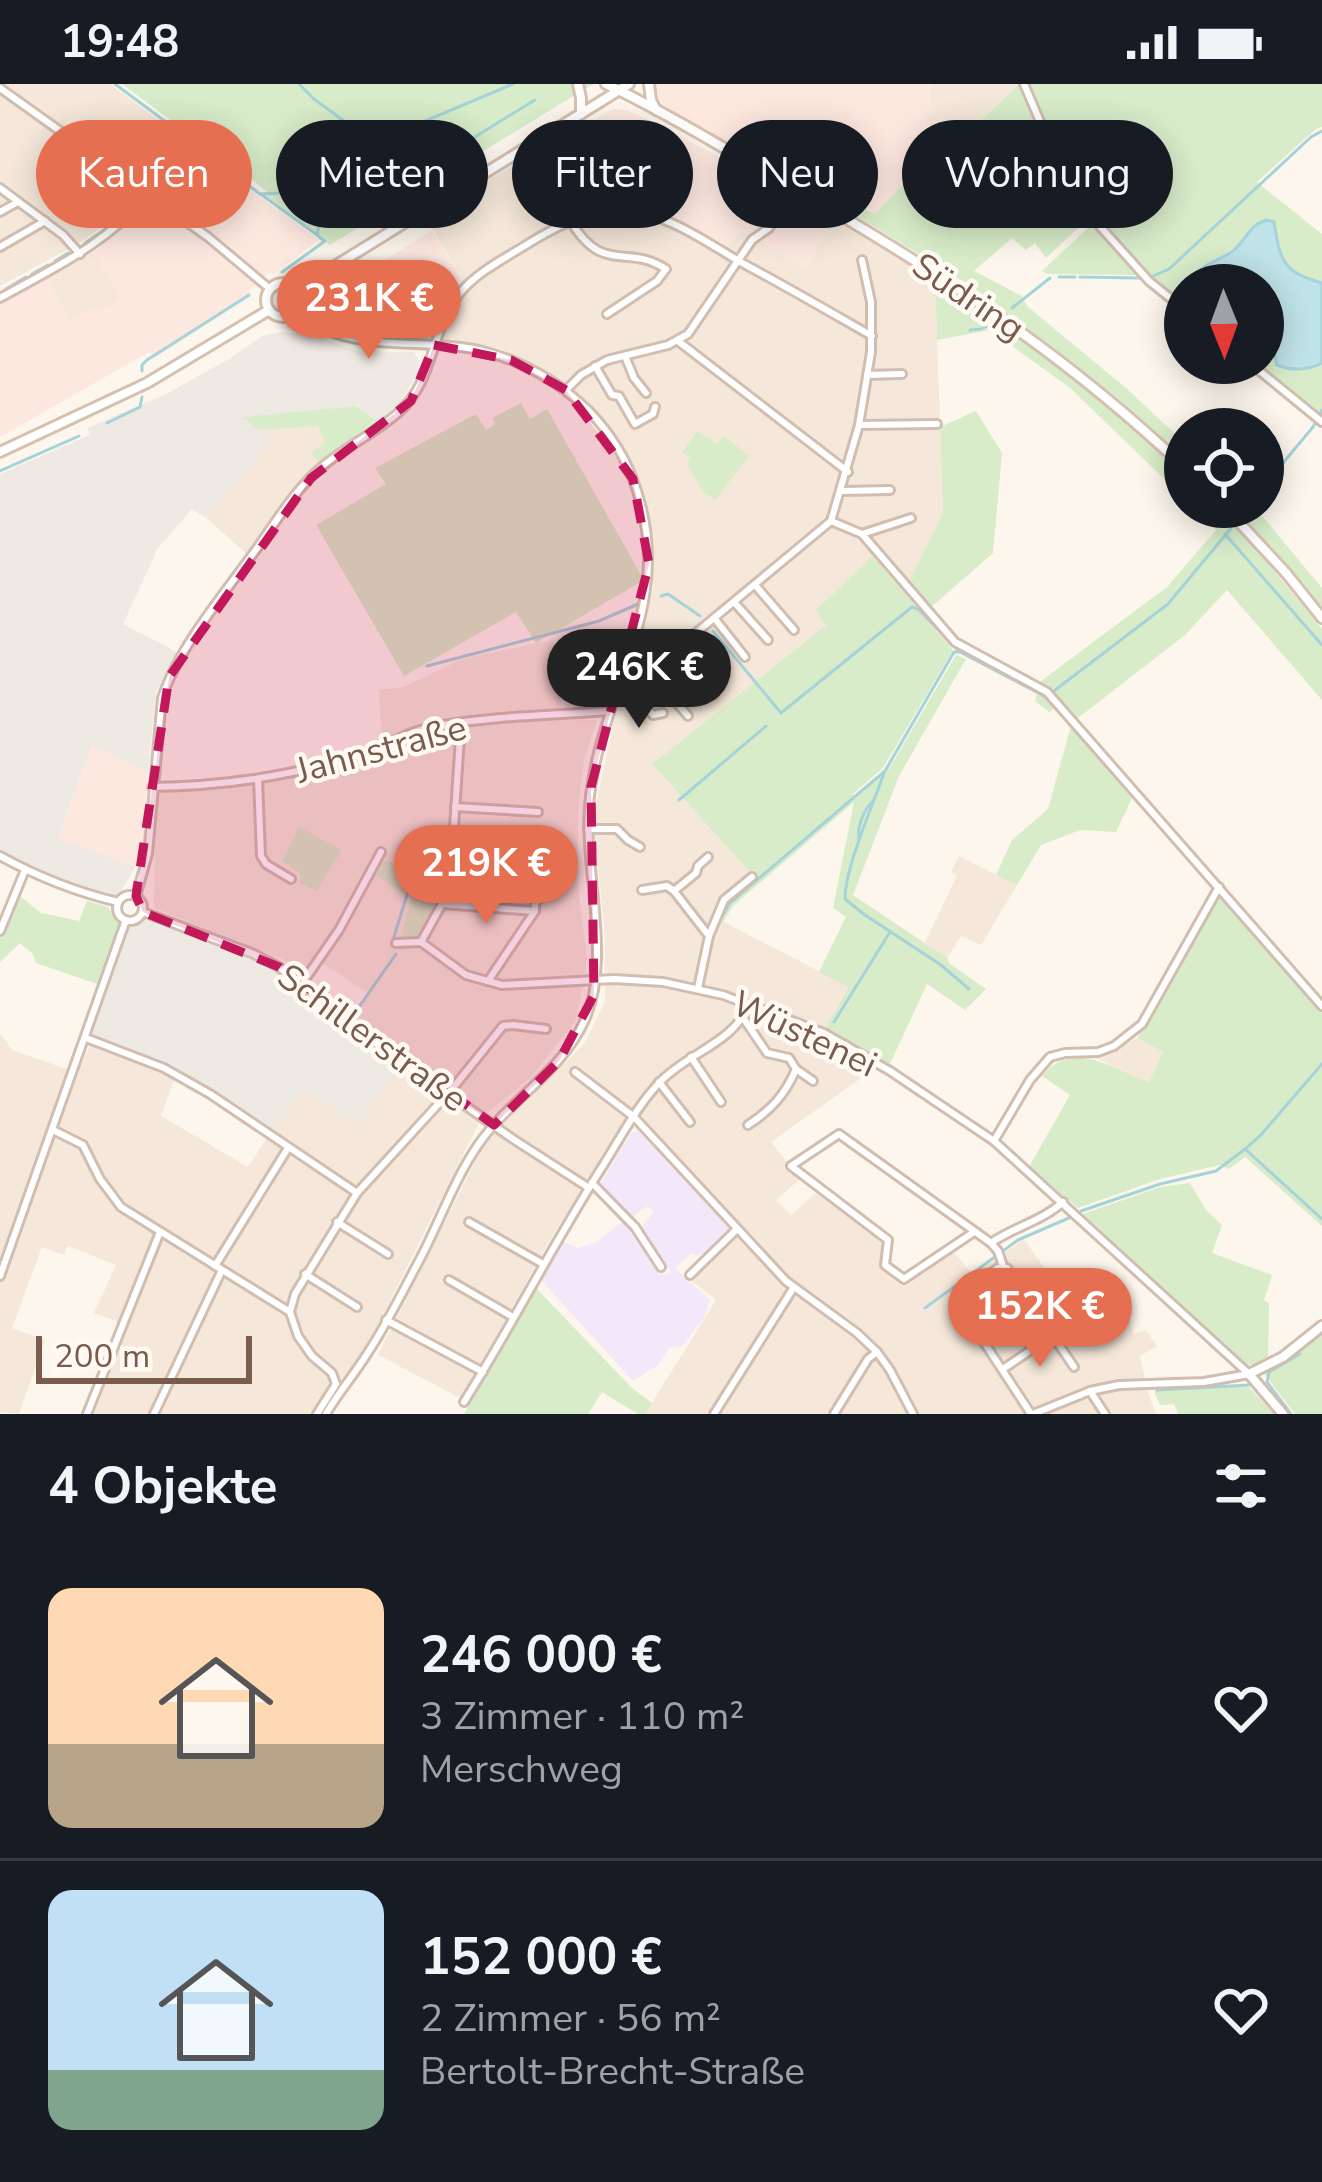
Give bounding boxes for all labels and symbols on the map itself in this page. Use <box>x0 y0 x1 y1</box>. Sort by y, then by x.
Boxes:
street label: Südring <box>902 242 1034 353</box>
pin: 231K € <box>271 260 467 362</box>
north arrow <box>1164 264 1284 384</box>
pin: 246K € <box>541 629 737 731</box>
street label: Jahnstraße <box>290 703 472 796</box>
pin: 219K € <box>388 825 584 927</box>
street label: Schillerstraße <box>267 953 477 1124</box>
street label: Wüstenei <box>724 979 885 1089</box>
pin: 152K € <box>942 1268 1138 1370</box>
scale bar <box>36 1330 252 1383</box>

